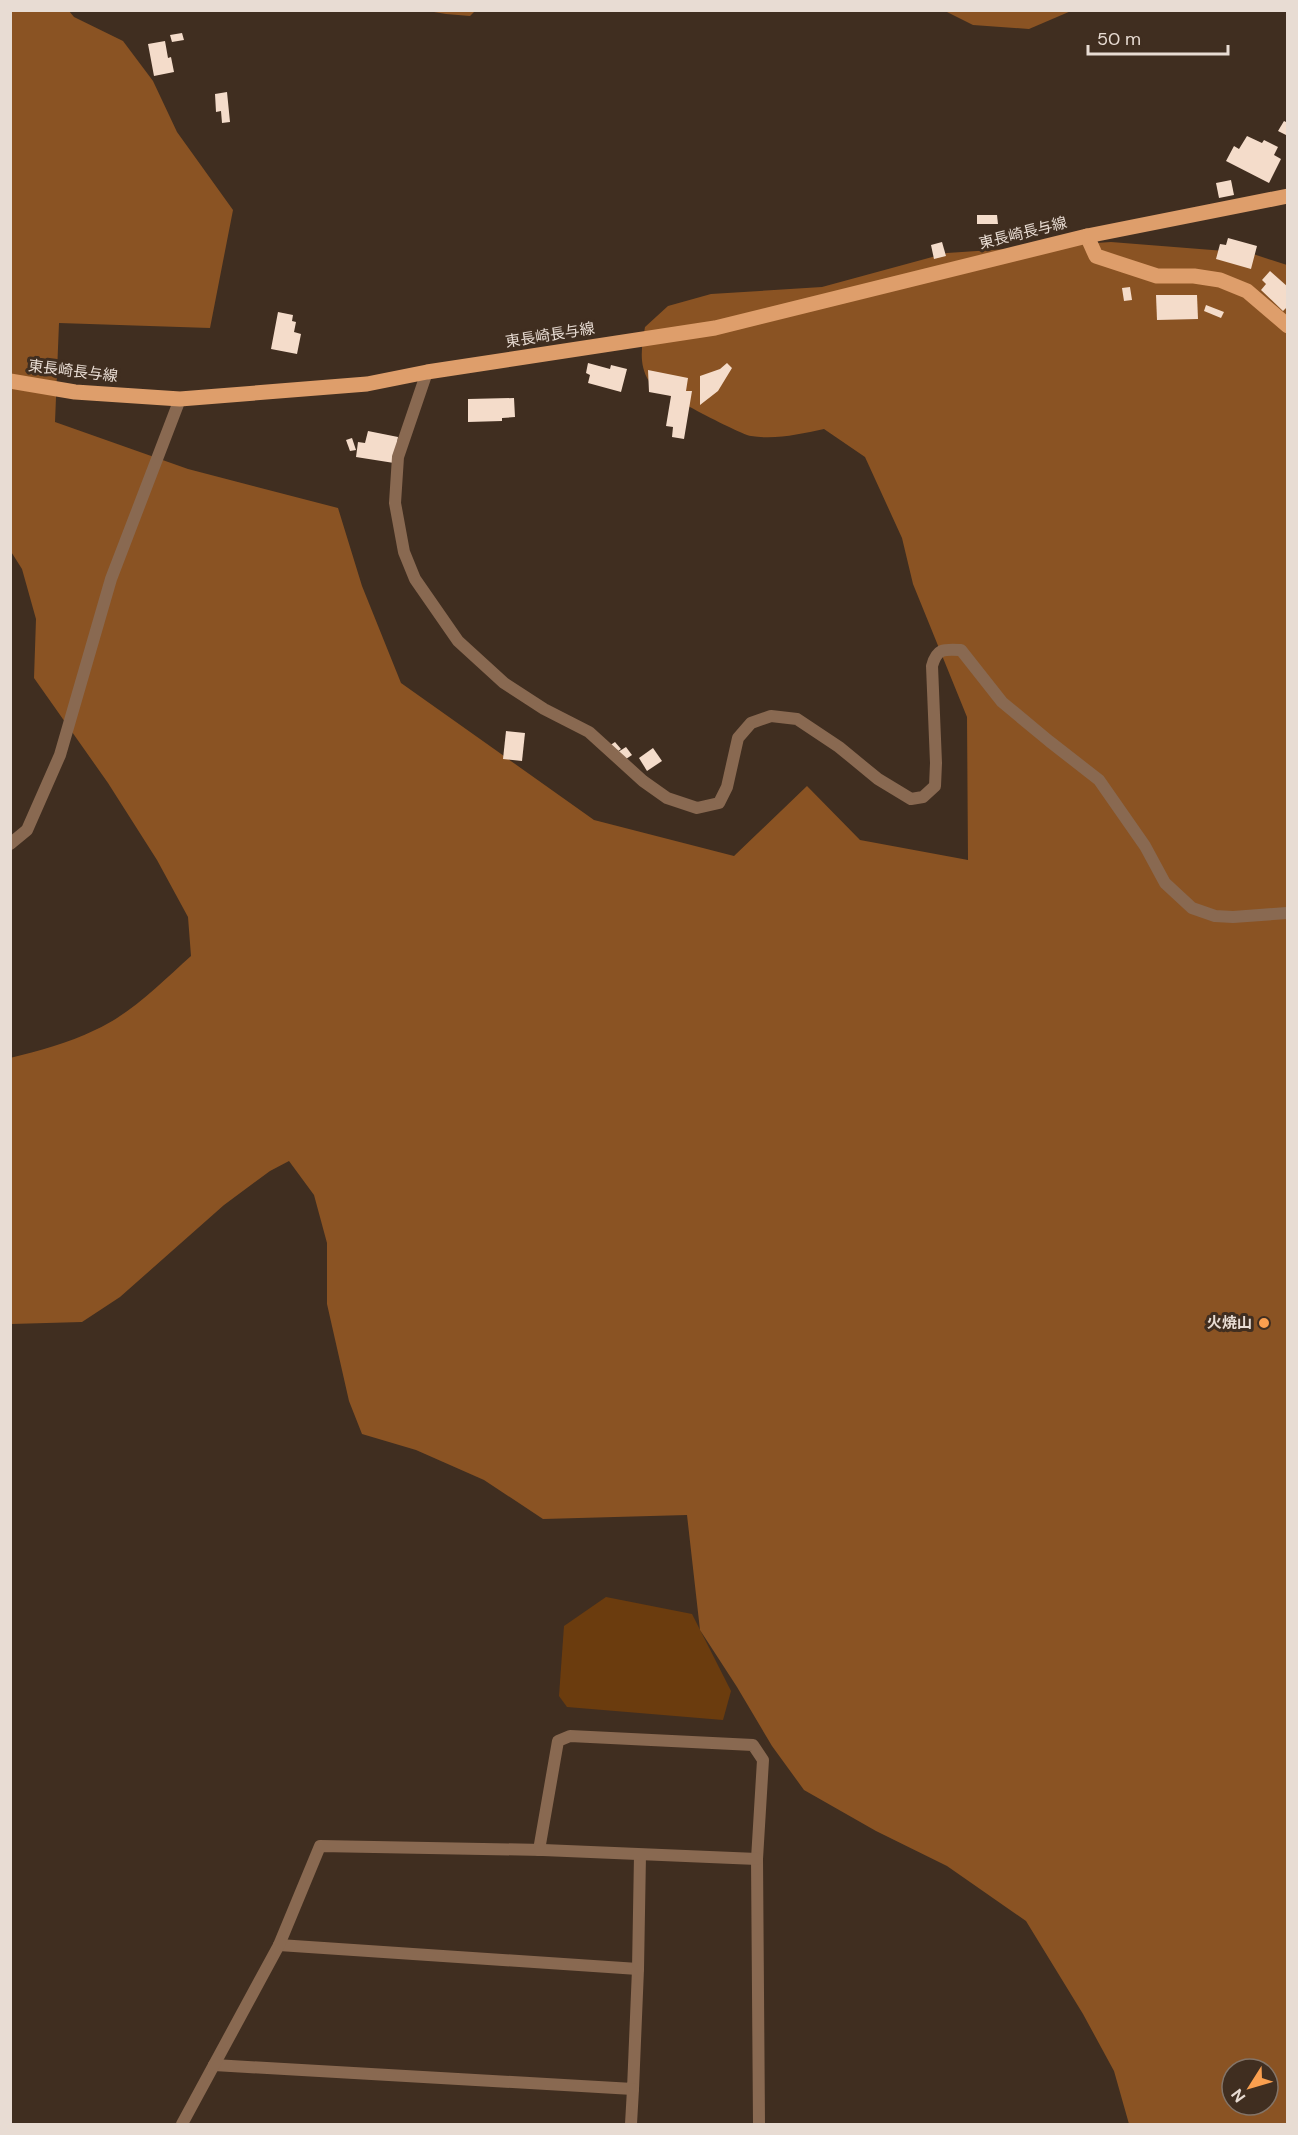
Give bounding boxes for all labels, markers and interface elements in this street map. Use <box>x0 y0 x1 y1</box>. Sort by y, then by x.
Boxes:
scale bar <box>1088 18 1228 56</box>
text: 50 m <box>1097 27 1141 51</box>
street label: 東長崎長与線 <box>977 212 1069 254</box>
street label: 東長崎長与線 <box>504 318 596 352</box>
street label: 東長崎長与線 <box>27 356 119 386</box>
place label: 火焼山 <box>1207 1313 1252 1333</box>
marker: 火焼山 <box>1257 1316 1271 1330</box>
north arrow <box>1220 2057 1280 2117</box>
text: N <box>1227 2085 1250 2107</box>

